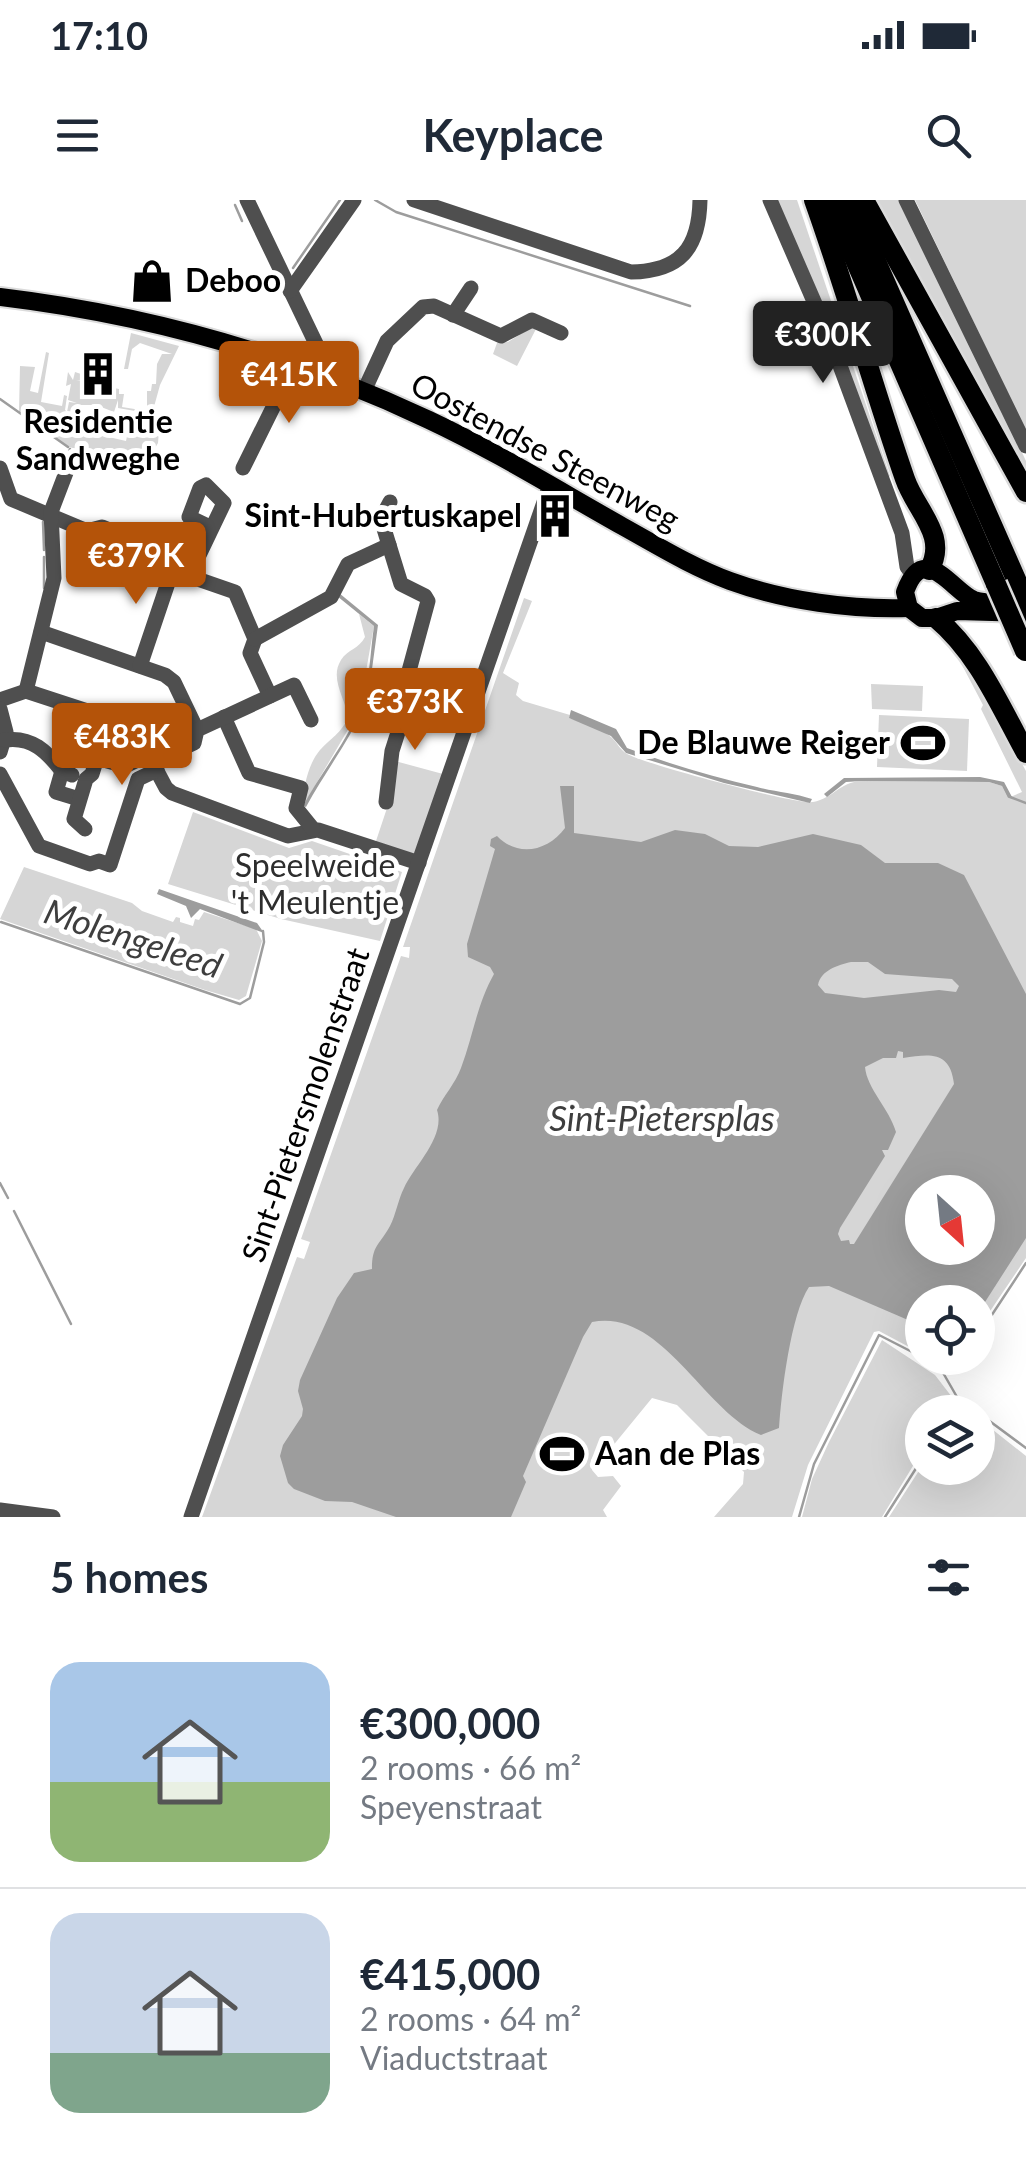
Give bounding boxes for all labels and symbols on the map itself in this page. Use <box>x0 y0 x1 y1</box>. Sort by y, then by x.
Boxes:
shop icon: Deboo <box>128 257 176 305</box>
place label: Deboo <box>185 260 281 299</box>
pin: €300K <box>753 301 893 386</box>
pin: €415K <box>219 341 359 426</box>
building icon: Residentie Sandweghe <box>74 350 122 398</box>
street label: Oostendse Steenweg <box>405 363 687 538</box>
place label: Residentie Sandweghe <box>16 401 180 477</box>
building icon: Sint-Hubertuskapel <box>531 492 579 540</box>
place label: Sint-Hubertuskapel <box>245 495 522 534</box>
pin: €379K <box>66 522 206 607</box>
pin: €373K <box>345 668 485 753</box>
pin: €483K <box>52 703 192 788</box>
sports icon: De Blauwe Reiger <box>899 719 947 767</box>
place label: De Blauwe Reiger <box>637 722 890 761</box>
park label: Speelweide 't Meulentje <box>231 845 399 921</box>
water label: Molengeleed <box>40 889 228 986</box>
street label: Sint-Pietersmolenstraat <box>232 942 377 1267</box>
water label: Sint-Pietersplas <box>549 1096 775 1138</box>
north arrow <box>905 1175 995 1265</box>
sports icon: Aan de Plas <box>538 1430 586 1478</box>
place label: Aan de Plas <box>594 1433 760 1472</box>

